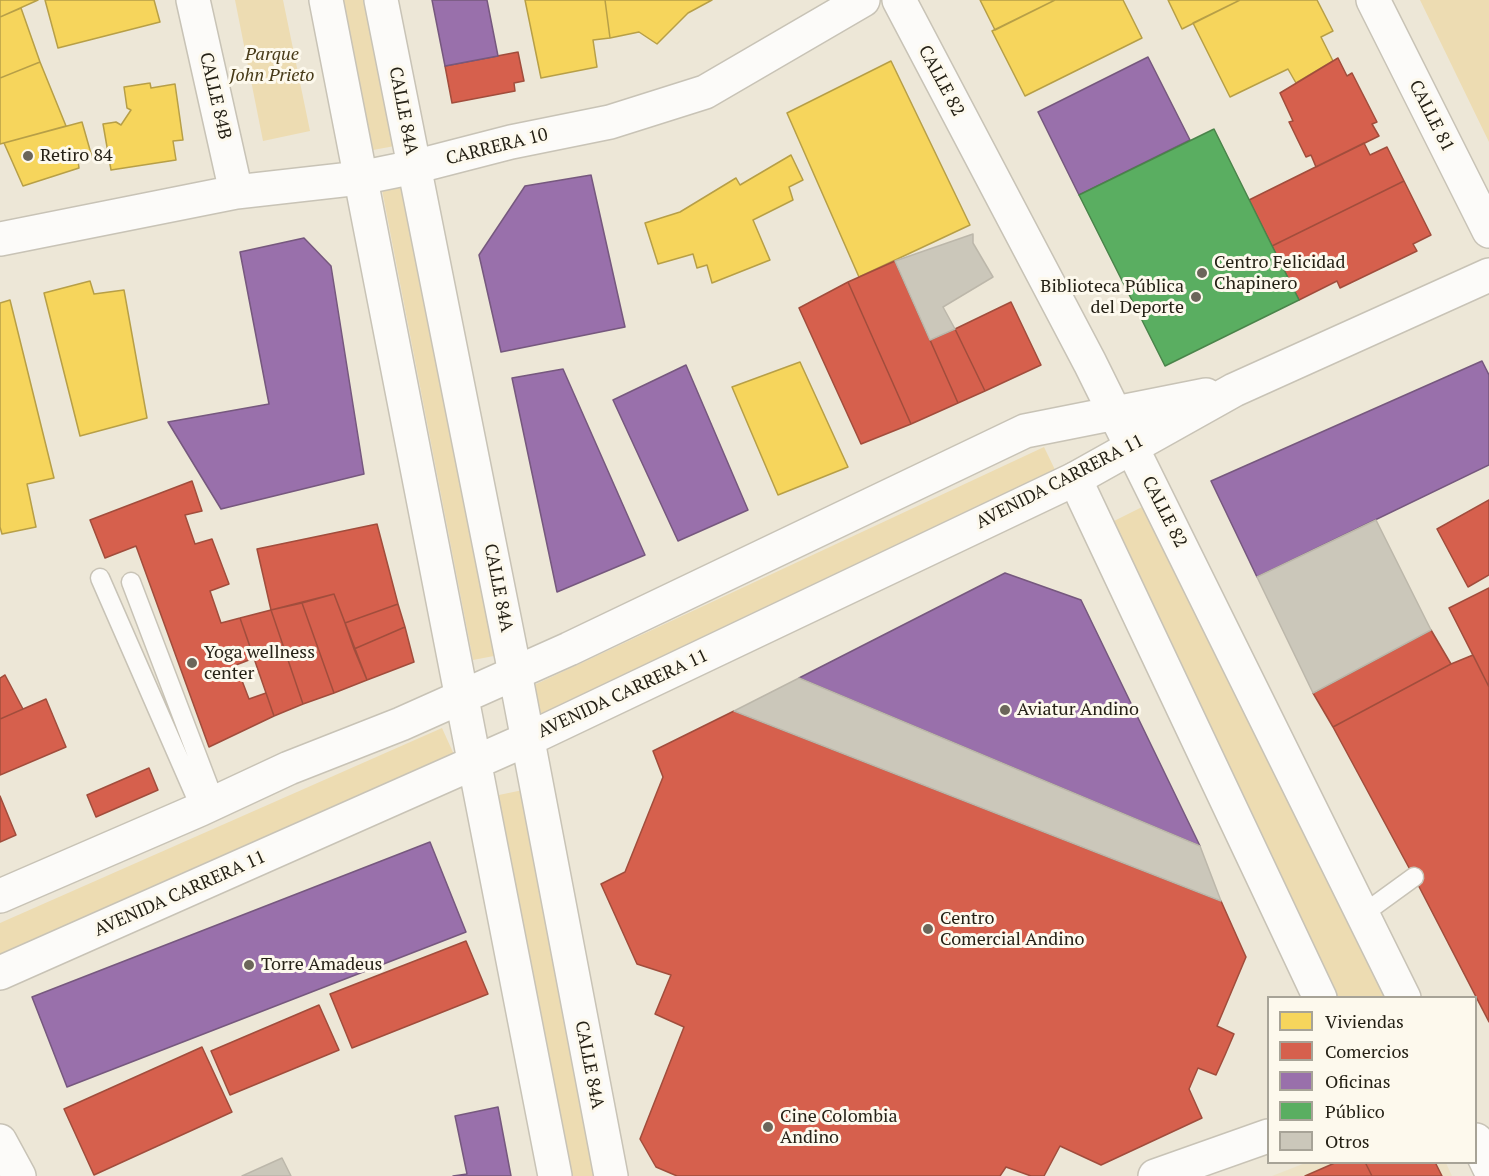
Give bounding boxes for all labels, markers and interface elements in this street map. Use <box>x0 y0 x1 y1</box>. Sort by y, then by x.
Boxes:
street label: CALLE 82 <box>913 42 969 120</box>
park label: Parque John Prieto <box>229 44 315 86</box>
street label: CALLE 84B <box>195 51 235 141</box>
street label: CALLE 84A <box>384 65 422 157</box>
street label: CALLE 81 <box>1404 77 1458 155</box>
street label: CARRERA 10 <box>444 124 550 170</box>
place label: Retiro 84 <box>40 145 113 167</box>
marker: Retiro 84 <box>21 149 35 163</box>
place label: Centro Felicidad Chapinero <box>1214 252 1345 294</box>
marker: Centro Felicidad Chapinero <box>1195 266 1209 280</box>
place label: Biblioteca Pública del Deporte <box>1040 276 1184 318</box>
marker: Biblioteca Pública del Deporte <box>1189 290 1203 304</box>
street label: AVENIDA CARRERA 11 <box>973 430 1147 534</box>
street label: CALLE 82 <box>1137 473 1191 551</box>
street label: CALLE 84A <box>479 542 517 634</box>
place label: Yoga wellness center <box>204 642 315 684</box>
street label: AVENIDA CARRERA 11 <box>534 645 712 743</box>
marker: Yoga wellness center <box>185 656 199 670</box>
place label: Aviatur Andino <box>1017 699 1139 721</box>
marker: Aviatur Andino <box>998 703 1012 717</box>
street label: AVENIDA CARRERA 11 <box>91 846 269 942</box>
place label: Centro Comercial Andino <box>940 908 1084 950</box>
marker: Centro Comercial Andino <box>921 922 935 936</box>
place label: Torre Amadeus <box>261 954 382 976</box>
marker: Torre Amadeus <box>242 958 256 972</box>
legend <box>1267 996 1477 1164</box>
text: Viviendas <box>1325 1009 1404 1033</box>
street label: CALLE 84A <box>570 1019 608 1111</box>
text: Comercios <box>1325 1039 1409 1063</box>
text: Oficinas <box>1325 1069 1391 1093</box>
text: Público <box>1325 1099 1385 1123</box>
place label: Cine Colombia Andino <box>780 1106 897 1148</box>
marker: Cine Colombia Andino <box>761 1120 775 1134</box>
text: Otros <box>1325 1129 1370 1153</box>

